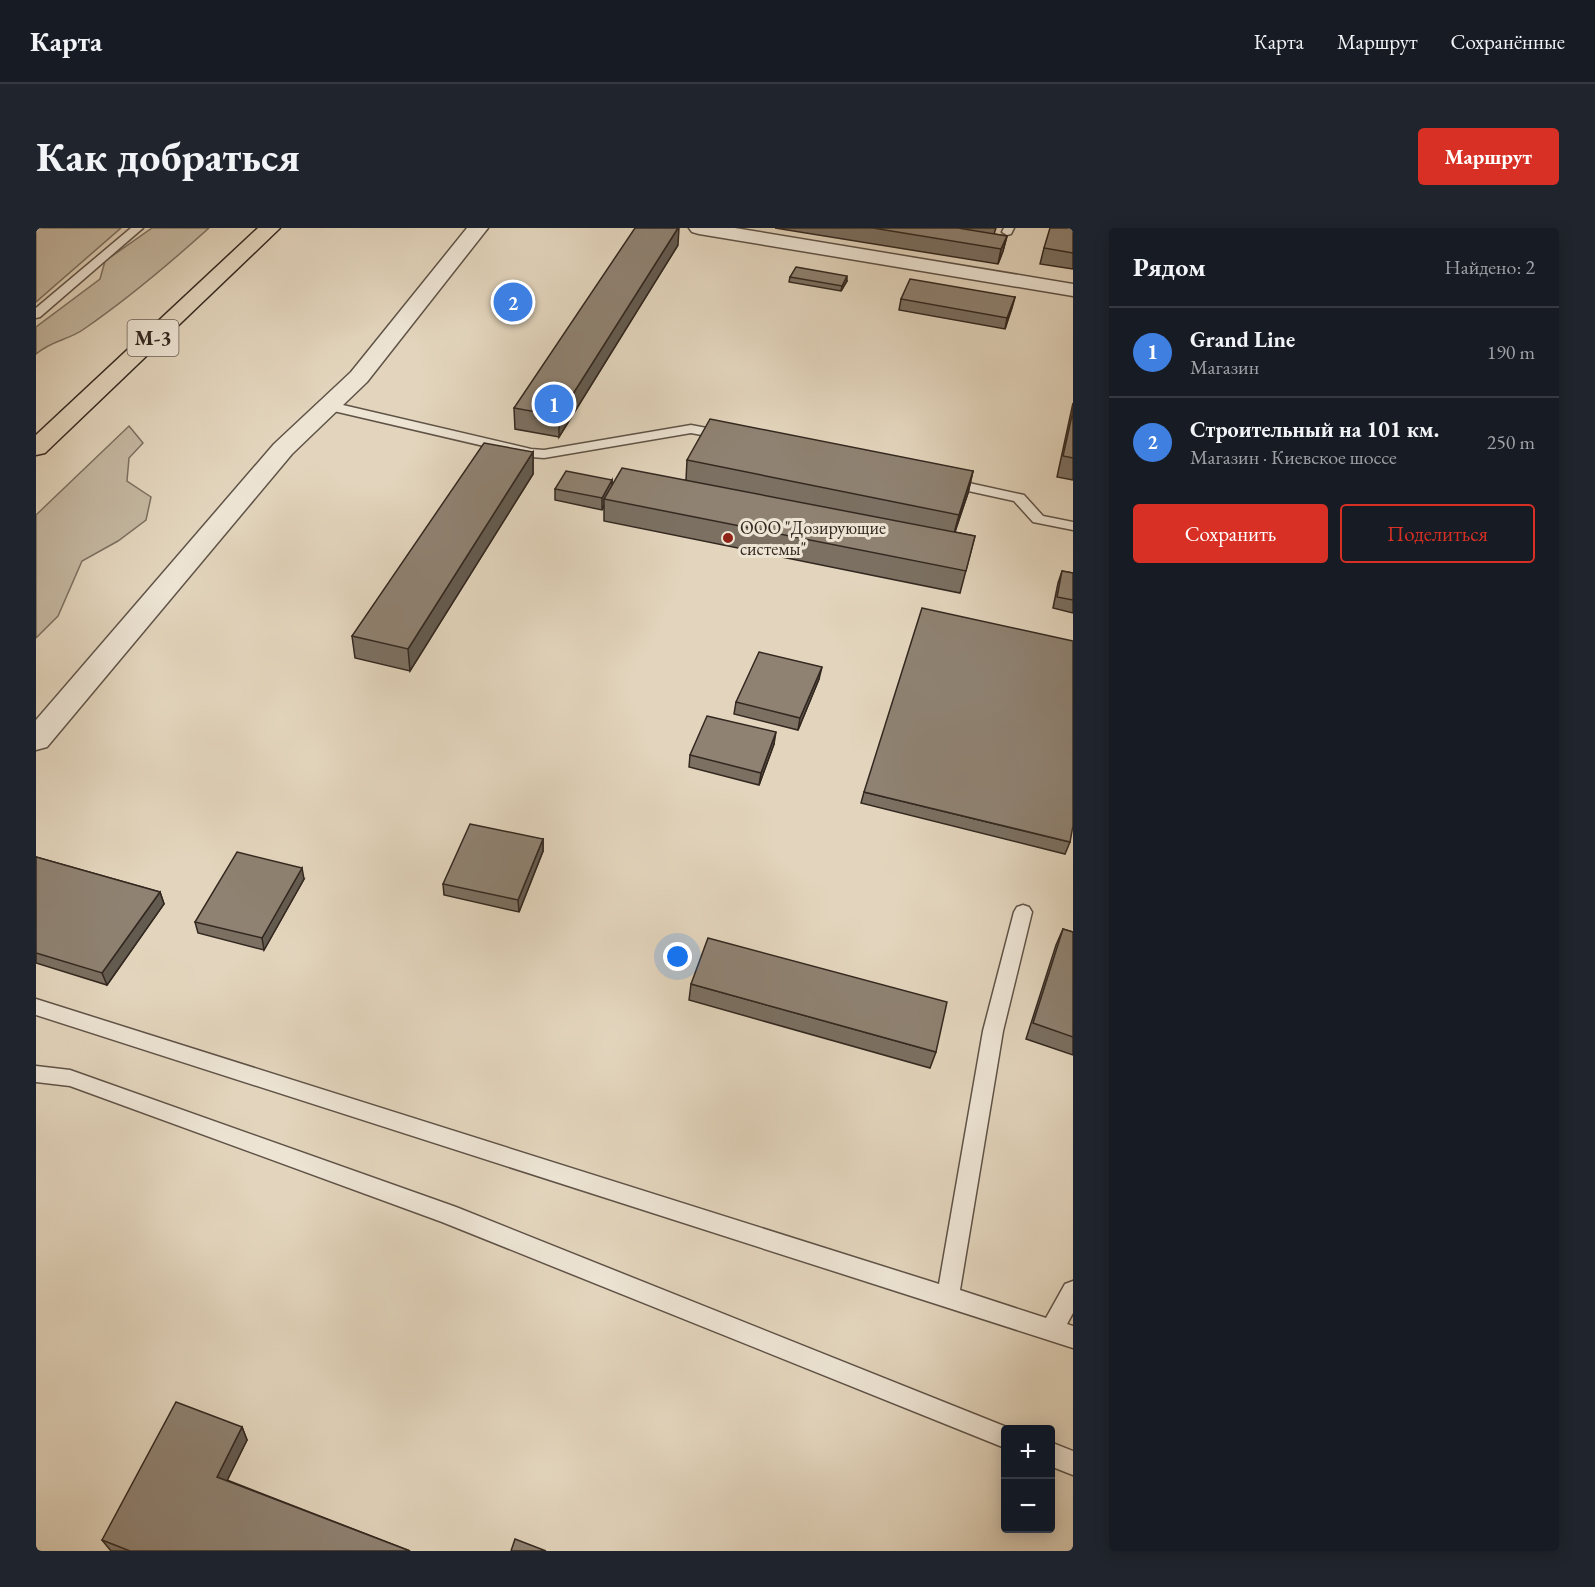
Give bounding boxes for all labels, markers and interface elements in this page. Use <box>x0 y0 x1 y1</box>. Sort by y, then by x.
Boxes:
text: Карта <box>30 23 102 59</box>
text: Карта <box>1254 28 1304 55</box>
text: Маршрут <box>1337 28 1418 55</box>
text: Сохранённые <box>1451 28 1565 55</box>
button: Маршрут <box>1418 128 1559 185</box>
text: Как добраться <box>36 129 300 184</box>
text: Рядом <box>1133 250 1206 284</box>
text: Найдено: 2 <box>1444 254 1535 280</box>
pin: 2 <box>494 280 532 325</box>
road number: М-3 <box>128 320 178 356</box>
text: Grand Line <box>1190 325 1295 354</box>
text: 1 <box>1147 339 1158 365</box>
text: 190 m <box>1487 339 1535 365</box>
text: Магазин <box>1190 354 1259 380</box>
pin: 1 <box>534 382 574 426</box>
text: Строительный на 101 км. <box>1190 415 1439 444</box>
text: 2 <box>1147 429 1158 455</box>
text: 250 m <box>1487 429 1535 455</box>
text: Магазин · Киевское шоссе <box>1190 444 1397 470</box>
button: Сохранить <box>1133 504 1328 563</box>
button: Поделиться <box>1340 504 1535 563</box>
place label: ООО "Дозирующие системы" <box>740 516 886 560</box>
marker: ООО "Дозирующие системы" <box>721 531 735 545</box>
your location <box>663 942 692 971</box>
map controls <box>1001 1425 1055 1533</box>
button: + <box>1001 1425 1055 1479</box>
button: − <box>1001 1479 1055 1533</box>

